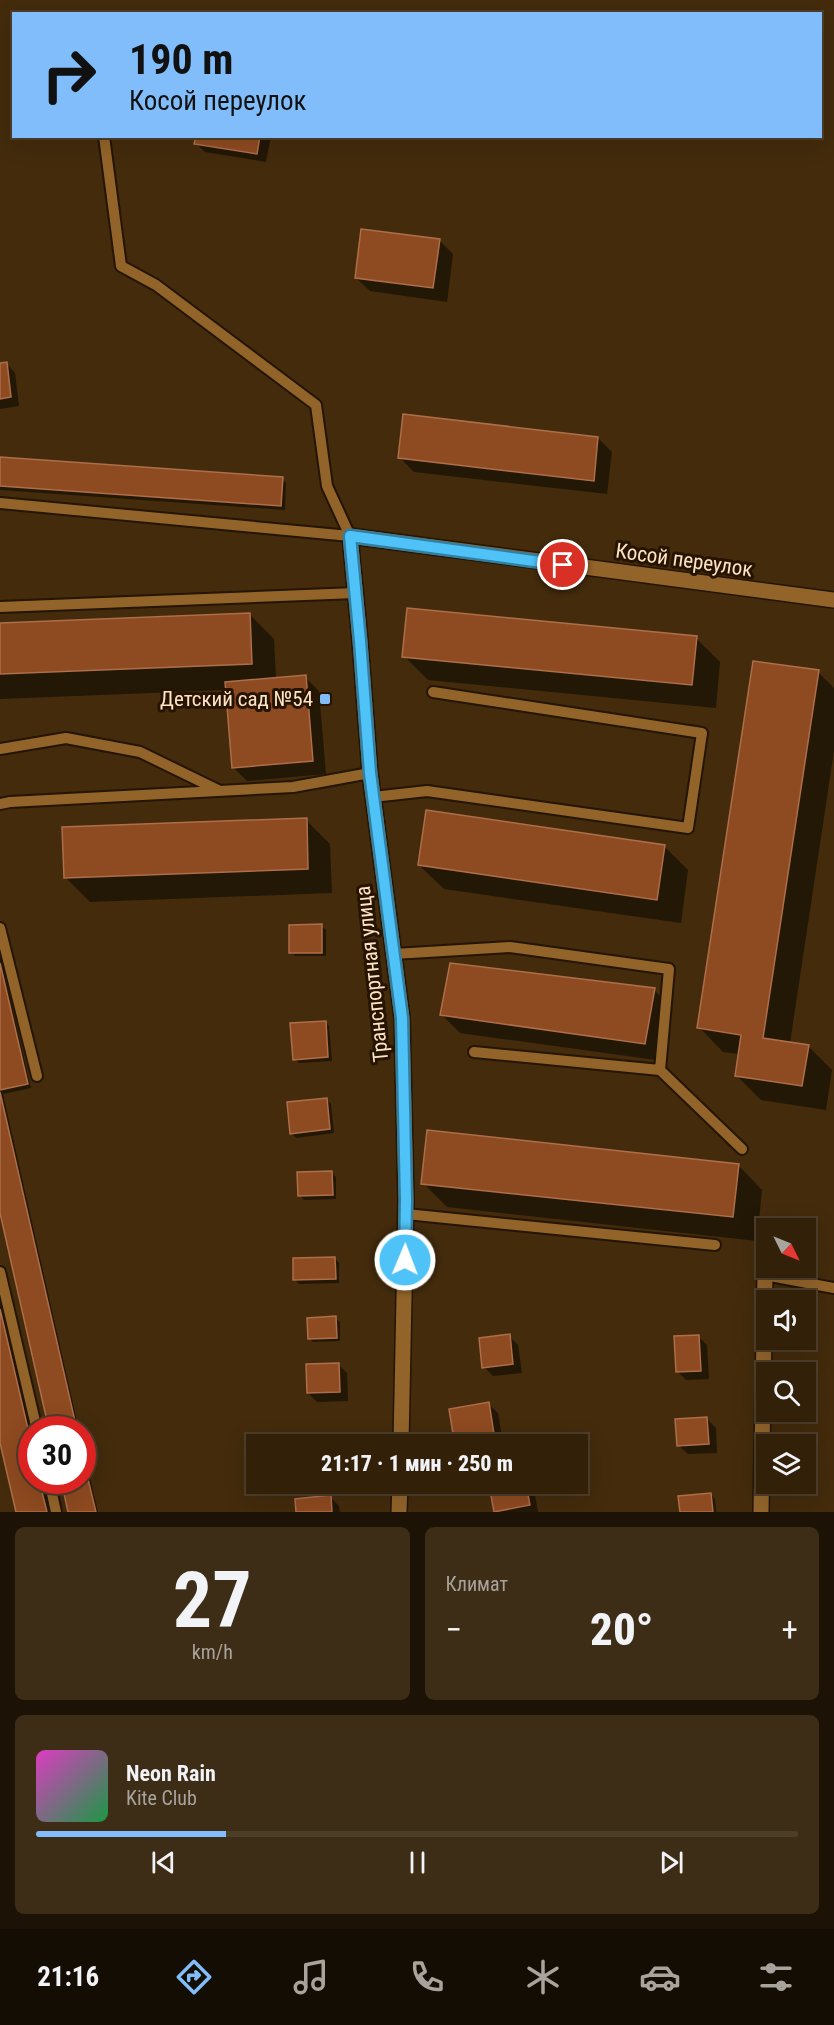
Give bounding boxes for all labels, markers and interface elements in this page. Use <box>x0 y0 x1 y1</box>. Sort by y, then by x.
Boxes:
text: 190 m <box>129 35 234 84</box>
icon: right <box>30 36 108 114</box>
text: Косой переулок <box>129 85 307 117</box>
pin <box>537 539 588 590</box>
street label: Косой переулок <box>614 539 754 581</box>
icon: arrive <box>546 548 579 581</box>
place label: Детский сад №54 <box>160 687 313 711</box>
marker: Детский сад №54 <box>318 692 332 706</box>
street label: Транспортная улица <box>351 885 393 1063</box>
north arrow <box>756 1218 816 1278</box>
map controls <box>756 1218 816 1494</box>
position arrow <box>373 1228 437 1292</box>
button: sound <box>756 1290 816 1350</box>
button: search <box>756 1362 816 1422</box>
speed limit sign: 30 <box>18 1416 96 1494</box>
button: layers <box>756 1434 816 1494</box>
text: 21:17 · 1 мин · 250 m <box>321 1451 513 1476</box>
text: 27 <box>173 1555 252 1646</box>
text: Климат <box>446 1572 508 1596</box>
text: 20° <box>590 1603 654 1656</box>
text: − <box>446 1610 462 1649</box>
text: + <box>782 1610 798 1649</box>
text: km/h <box>192 1640 233 1664</box>
text: Neon Rain <box>126 1761 216 1786</box>
text: Kite Club <box>126 1786 197 1810</box>
icon: previous <box>147 1846 180 1879</box>
icon: pause <box>401 1846 434 1879</box>
icon: next <box>655 1846 688 1879</box>
icon: directions <box>173 1956 215 1998</box>
icon: music <box>290 1956 332 1998</box>
icon: phone <box>406 1956 448 1998</box>
icon: climate <box>522 1956 564 1998</box>
icon: car <box>639 1956 681 1998</box>
icon: filters <box>755 1956 797 1998</box>
text: 21:16 <box>37 1961 99 1993</box>

